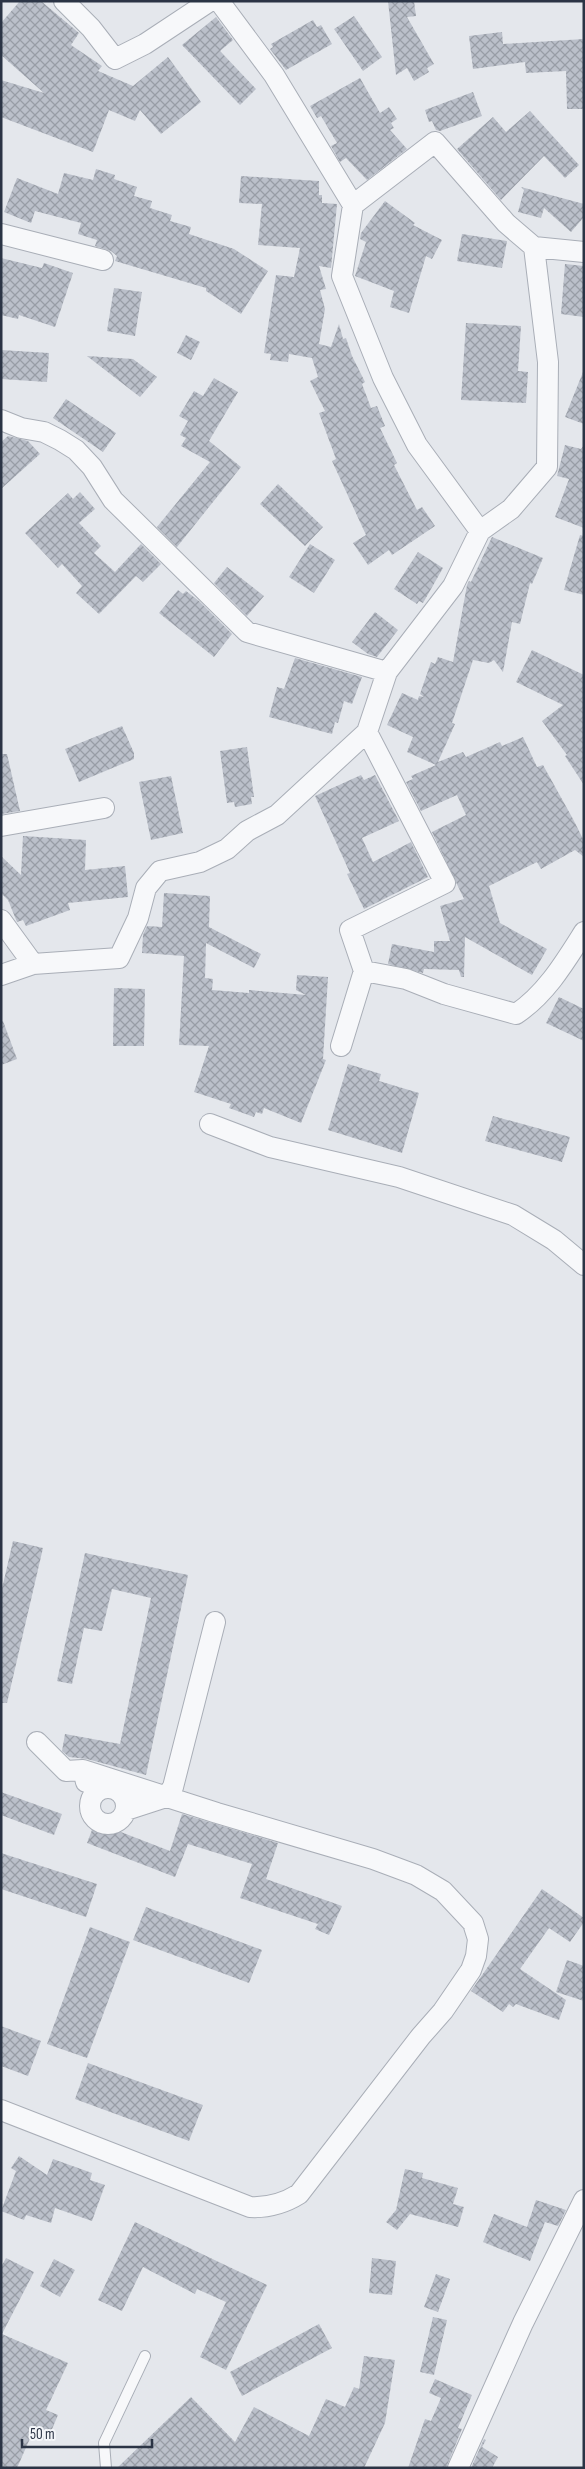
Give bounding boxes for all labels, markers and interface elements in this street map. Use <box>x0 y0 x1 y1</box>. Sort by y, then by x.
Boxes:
scale bar <box>22 2416 152 2448</box>
text: 50 m <box>30 2425 55 2444</box>

